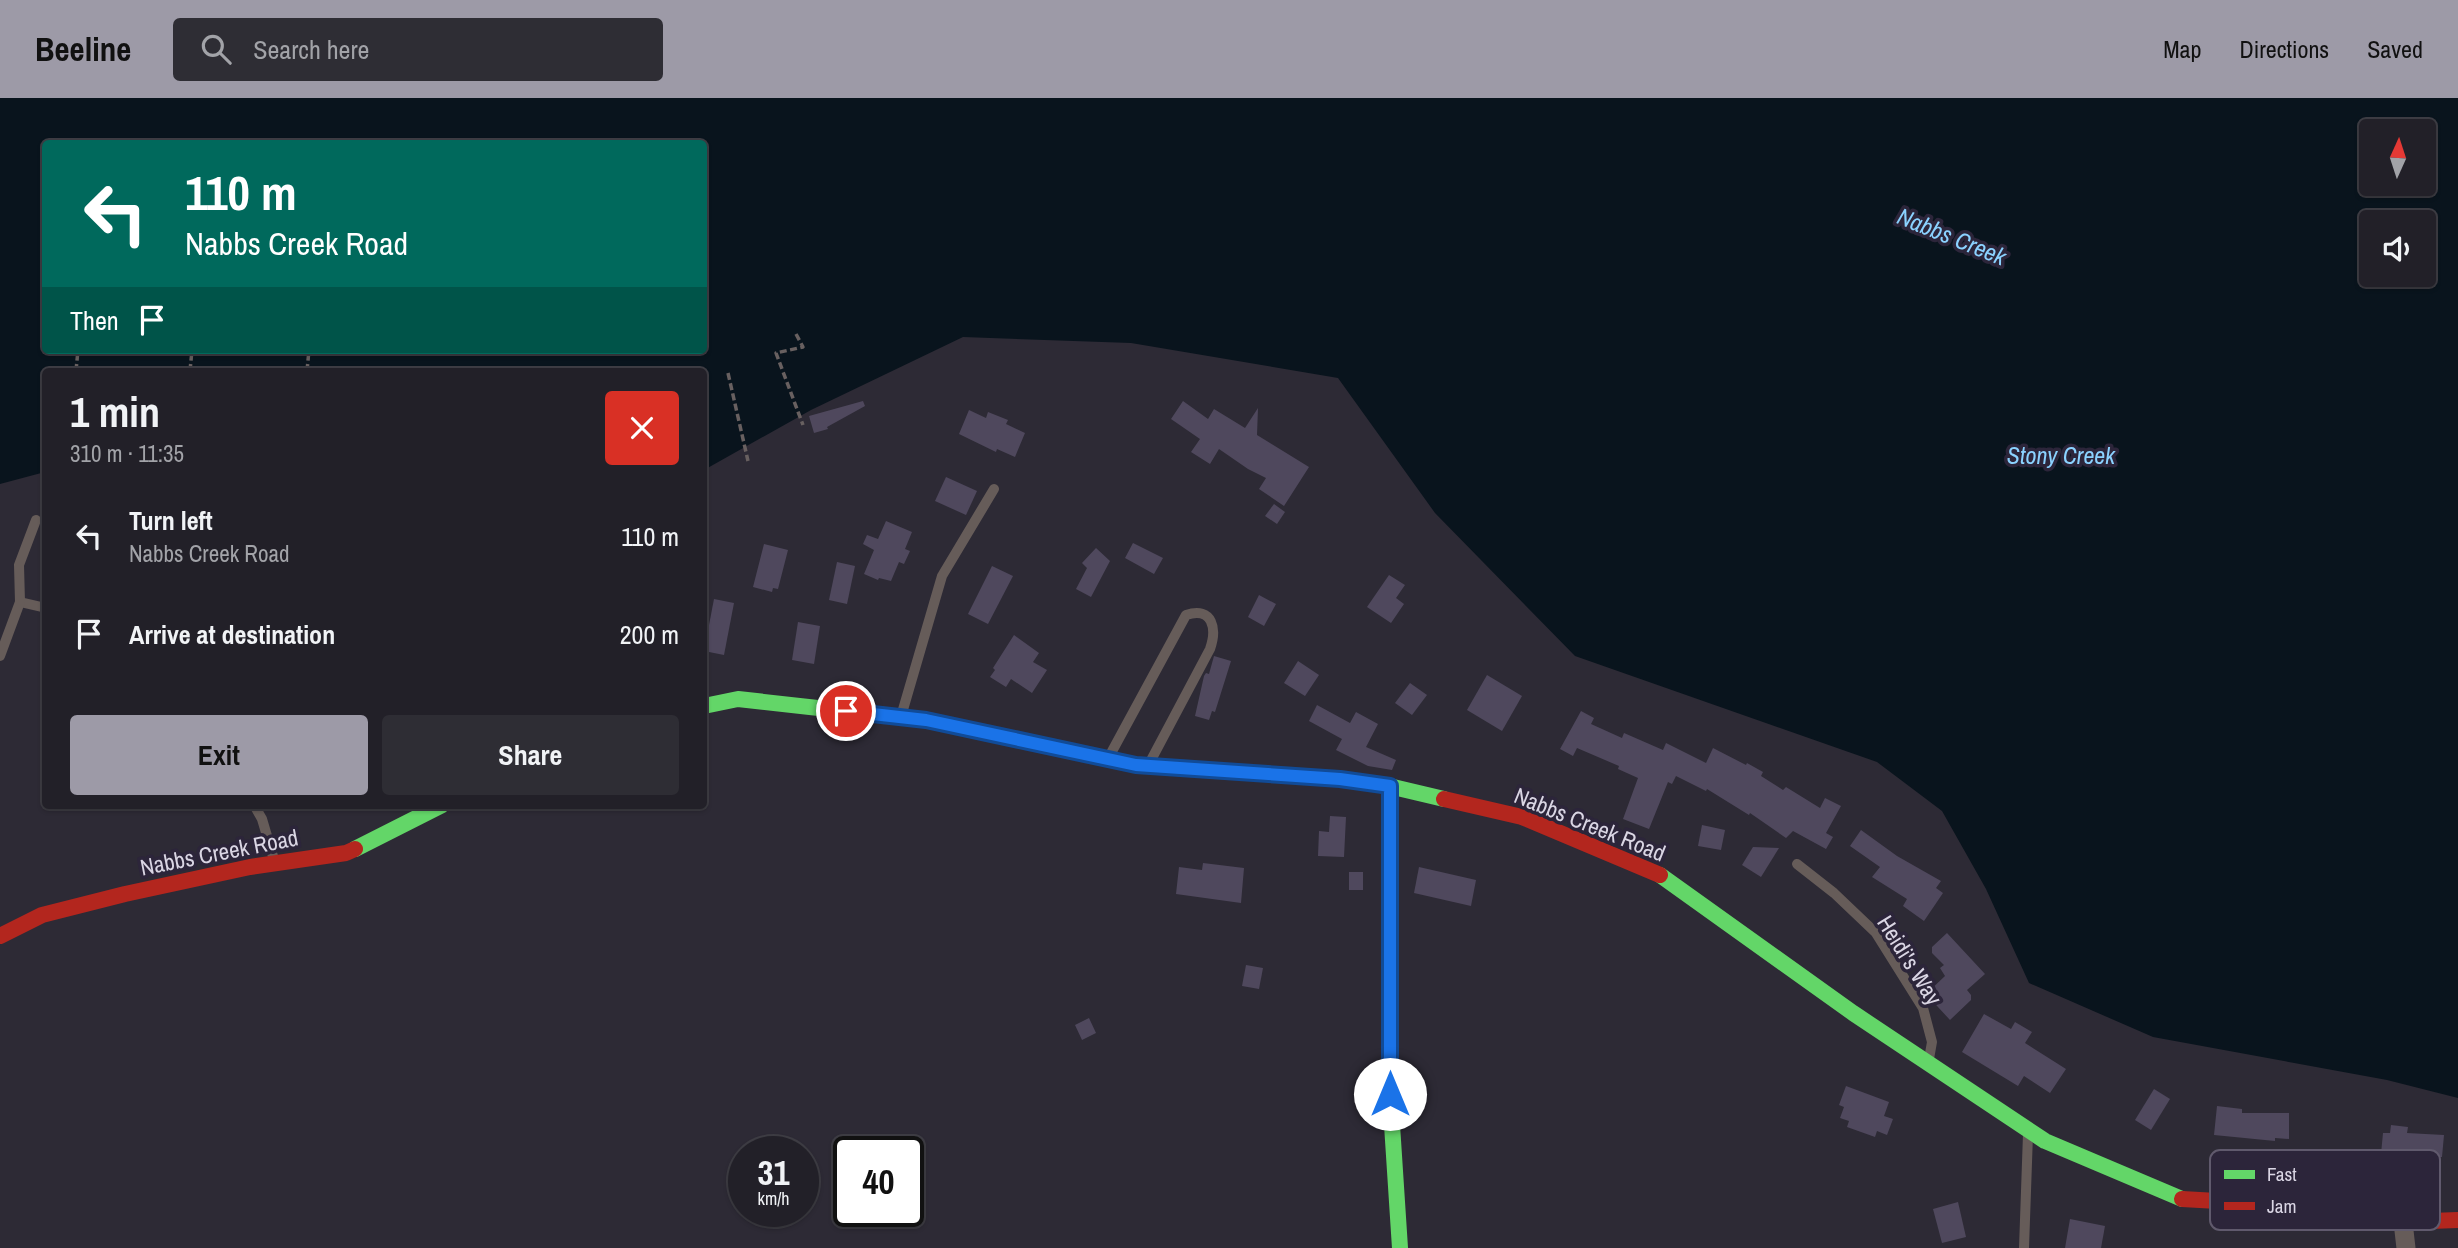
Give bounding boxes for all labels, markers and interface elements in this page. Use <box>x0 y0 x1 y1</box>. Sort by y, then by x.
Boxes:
search box <box>173 18 663 81</box>
text: Beeline <box>35 27 131 71</box>
icon: search <box>197 30 235 68</box>
text: Search here <box>253 32 369 67</box>
text: Map <box>2163 33 2201 65</box>
text: Directions <box>2239 33 2329 65</box>
text: Saved <box>2367 33 2423 65</box>
north arrow <box>2359 119 2436 196</box>
map controls <box>2359 119 2436 287</box>
text: 110 m <box>185 159 297 225</box>
icon: left <box>70 168 161 259</box>
water label: Nabbs Creek <box>1893 200 2012 273</box>
button: sound <box>2359 210 2436 287</box>
text: Nabbs Creek Road <box>185 222 408 265</box>
icon: arrive <box>133 301 171 339</box>
text: Then <box>70 303 119 338</box>
text: 1 min <box>70 384 160 440</box>
button: close <box>605 391 679 465</box>
text: 310 m · 11:35 <box>70 438 184 469</box>
water label: Stony Creek <box>2007 439 2116 471</box>
text: Turn left <box>129 503 213 538</box>
icon: left <box>70 517 108 555</box>
text: 110 m <box>621 519 679 554</box>
text: Nabbs Creek Road <box>129 538 289 569</box>
icon: arrive <box>70 615 108 653</box>
text: Arrive at destination <box>129 617 335 652</box>
text: 200 m <box>620 617 679 652</box>
pin <box>816 681 876 741</box>
icon: arrive <box>827 692 865 730</box>
button: Exit <box>70 715 368 795</box>
button: Share <box>382 715 679 795</box>
street label: Nabbs Creek Road <box>1510 780 1670 868</box>
street label: Nabbs Creek Road <box>137 821 301 883</box>
street label: Heidi's Way <box>1870 909 1950 1011</box>
position arrow <box>1353 1057 1427 1131</box>
speed limit sign: 40 <box>833 1136 924 1227</box>
text: 31 <box>758 1149 789 1196</box>
legend <box>2210 1150 2440 1230</box>
text: Fast <box>2267 1161 2297 1187</box>
text: km/h <box>758 1186 790 1211</box>
text: Jam <box>2267 1193 2296 1219</box>

